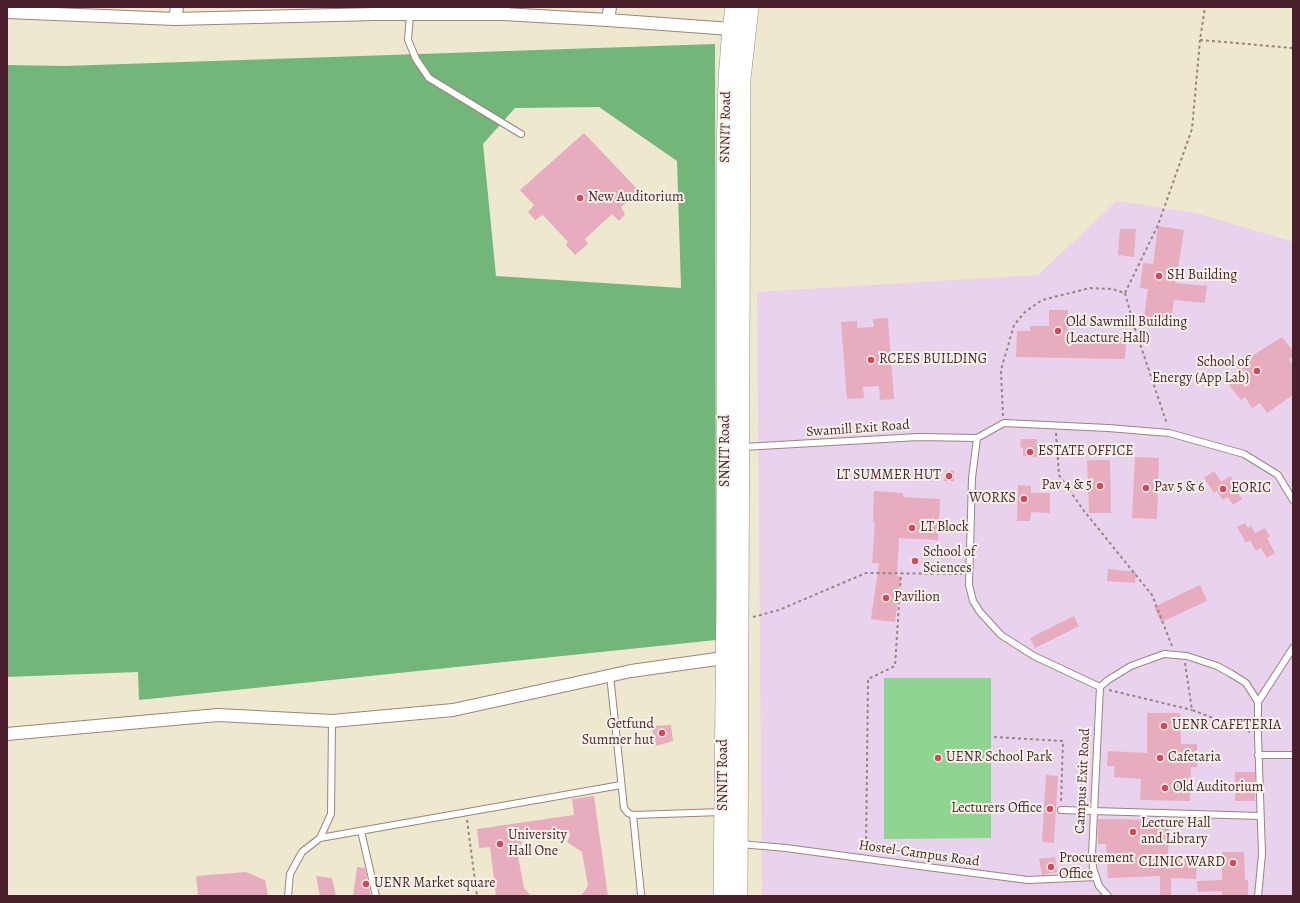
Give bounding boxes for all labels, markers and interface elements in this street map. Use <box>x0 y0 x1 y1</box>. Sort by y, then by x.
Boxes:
street label: SNNIT Road <box>717 91 735 163</box>
place label: New Auditorium <box>588 190 684 206</box>
marker: New Auditorium <box>575 193 585 203</box>
place label: SH Building <box>1167 268 1237 284</box>
marker: SH Building <box>1154 271 1164 281</box>
place label: Old Sawmill Building (Leacture Hall) <box>1066 315 1187 348</box>
marker: Old Sawmill Building (Leacture Hall) <box>1053 326 1063 336</box>
place label: RCEES BUILDING <box>879 352 987 368</box>
marker: RCEES BUILDING <box>866 355 876 365</box>
place label: School of Energy (App Lab) <box>1152 355 1249 388</box>
marker: School of Energy (App Lab) <box>1252 366 1262 376</box>
street label: SNNIT Road <box>718 415 734 487</box>
street label: Swamill Exit Road <box>806 417 910 441</box>
place label: ESTATE OFFICE <box>1038 444 1134 460</box>
marker: ESTATE OFFICE <box>1025 447 1035 457</box>
place label: LT SUMMER HUT <box>836 468 941 484</box>
marker: LT SUMMER HUT <box>944 471 954 481</box>
place label: Pav 4 & 5 <box>1042 478 1092 494</box>
place label: Pav 5 & 6 <box>1154 480 1205 496</box>
marker: Pav 4 & 5 <box>1095 481 1105 491</box>
place label: EORIC <box>1231 481 1271 497</box>
marker: Pav 5 & 6 <box>1141 483 1151 493</box>
marker: EORIC <box>1218 484 1228 494</box>
place label: WORKS <box>969 491 1016 507</box>
marker: WORKS <box>1019 494 1029 504</box>
place label: LT Block <box>920 520 969 536</box>
marker: LT Block <box>907 523 917 533</box>
place label: School of Sciences <box>923 545 975 578</box>
marker: School of Sciences <box>910 556 920 566</box>
place label: Pavilion <box>894 590 940 606</box>
marker: Pavilion <box>881 593 891 603</box>
place label: Getfund Summer hut <box>582 717 654 750</box>
place label: UENR CAFETERIA <box>1172 718 1281 734</box>
marker: UENR CAFETERIA <box>1159 721 1169 731</box>
marker: Getfund Summer hut <box>657 728 667 738</box>
street label: Campus Exit Road <box>1072 728 1094 834</box>
street label: SNNIT Road <box>716 739 732 811</box>
place label: UENR School Park <box>946 750 1052 766</box>
place label: Cafetaria <box>1168 750 1221 766</box>
marker: UENR School Park <box>933 753 943 763</box>
marker: Cafetaria <box>1155 753 1165 763</box>
place label: Old Auditorium <box>1173 780 1263 796</box>
marker: Old Auditorium <box>1160 783 1170 793</box>
place label: Lecturers Office <box>951 801 1042 817</box>
marker: Lecturers Office <box>1045 804 1055 814</box>
place label: Lecture Hall and Library <box>1141 816 1210 848</box>
marker: Lecture Hall and Library <box>1128 827 1138 837</box>
place label: University Hall One <box>508 828 567 860</box>
street label: Hostel-Campus Road <box>857 837 981 871</box>
marker: University Hall One <box>495 839 505 849</box>
place label: Procurement Office <box>1059 851 1134 884</box>
place label: CLINIC WARD <box>1139 855 1225 871</box>
marker: CLINIC WARD <box>1228 858 1238 868</box>
marker: Procurement Office <box>1046 862 1056 872</box>
place label: UENR Market square <box>374 876 496 892</box>
marker: UENR Market square <box>361 879 371 889</box>

